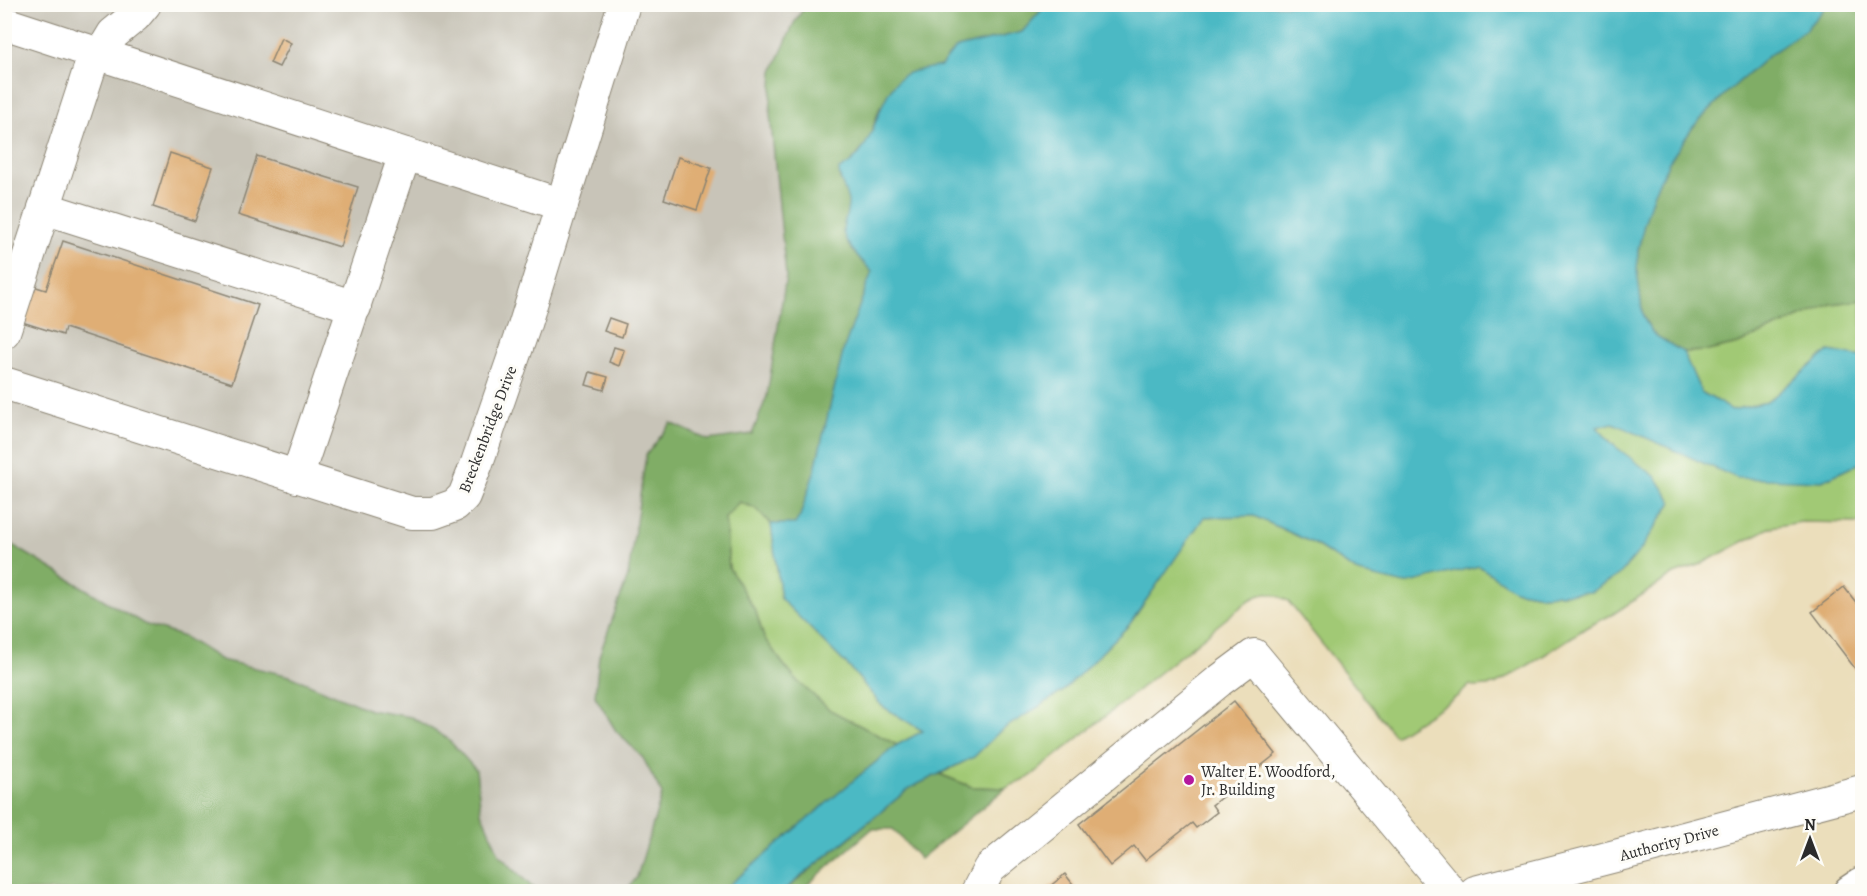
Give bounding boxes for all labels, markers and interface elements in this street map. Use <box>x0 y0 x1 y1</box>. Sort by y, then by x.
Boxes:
street label: Breckenbridge Drive <box>454 363 522 496</box>
place label: Walter E. Woodford, Jr. Building <box>1200 761 1335 801</box>
marker: Walter E. Woodford, Jr. Building <box>1182 773 1196 787</box>
north arrow <box>1780 809 1840 869</box>
text: N <box>1804 814 1816 836</box>
street label: Authority Drive <box>1616 819 1721 867</box>

